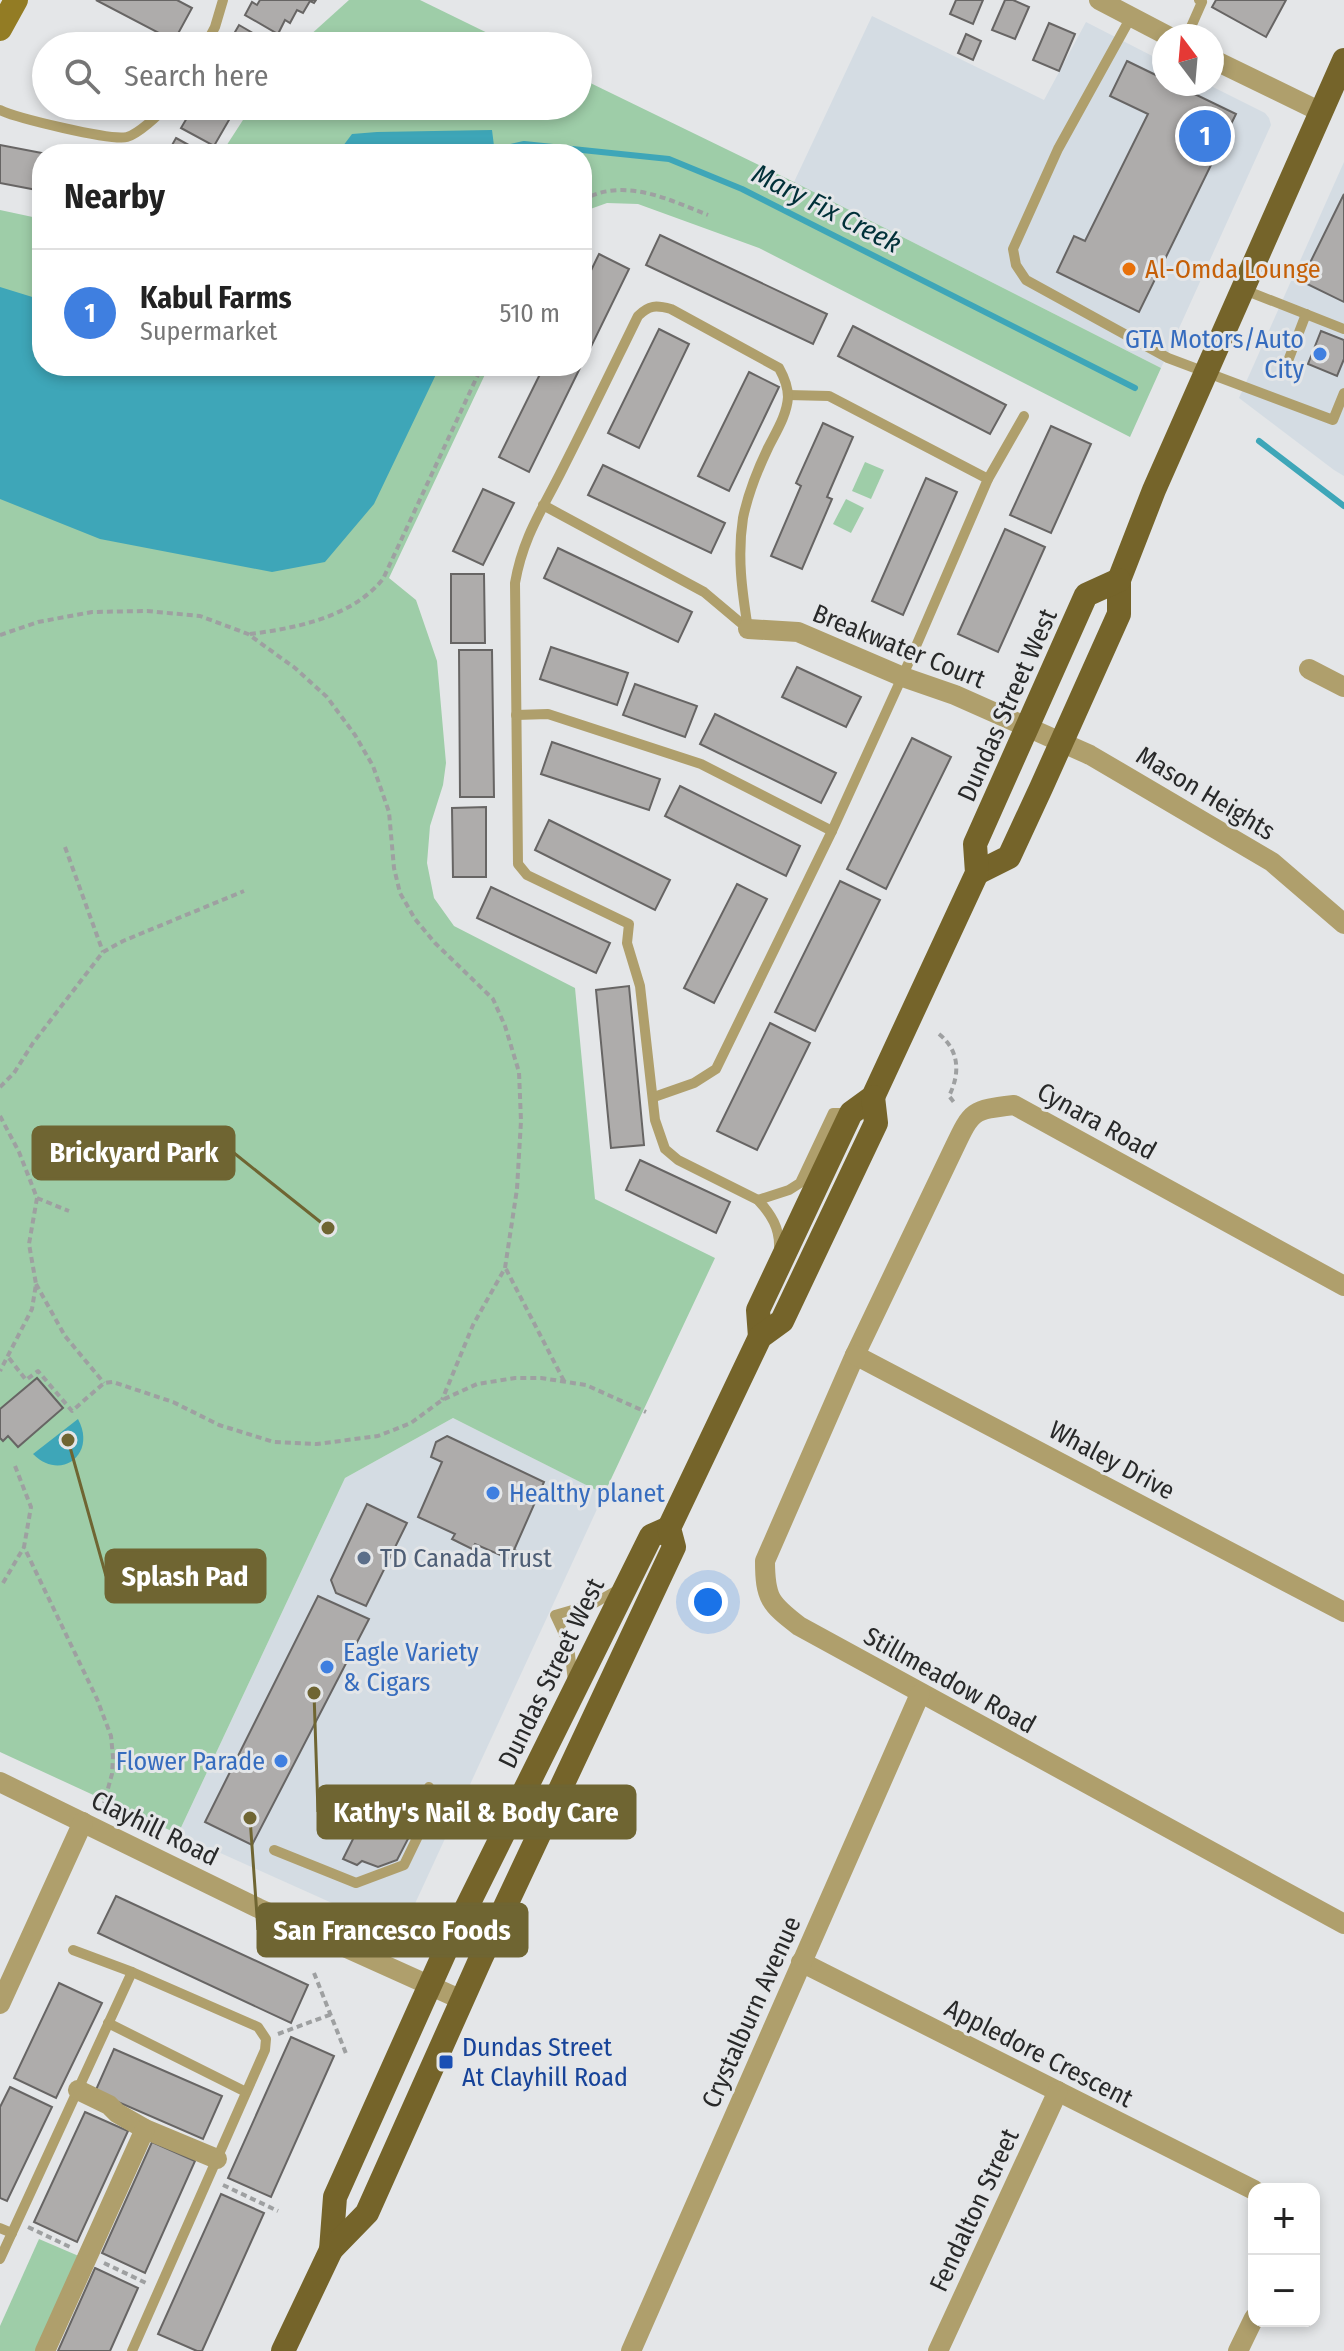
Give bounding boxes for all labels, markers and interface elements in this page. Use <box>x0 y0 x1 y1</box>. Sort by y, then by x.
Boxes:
north arrow <box>1152 24 1224 96</box>
search box <box>32 32 592 120</box>
icon: search <box>60 54 104 98</box>
text: Search here <box>124 58 269 94</box>
pin: 1 <box>1179 106 1231 166</box>
water label: Mary Fix Creek <box>747 157 907 260</box>
text: Nearby <box>64 176 165 217</box>
place label: Al-Omda Lounge <box>1145 254 1321 285</box>
marker: Al-Omda Lounge <box>1120 260 1138 278</box>
text: Kabul Farms <box>140 280 292 316</box>
text: 1 <box>85 298 96 329</box>
text: 510 m <box>500 298 560 329</box>
text: Supermarket <box>140 316 277 347</box>
place label: GTA Motors/Auto City <box>1125 324 1304 385</box>
marker: GTA Motors/Auto City <box>1311 345 1329 363</box>
street label: Breakwater Court <box>808 598 990 695</box>
street label: Dundas Street West <box>951 604 1064 806</box>
street label: Mason Heights <box>1131 740 1281 847</box>
street label: Cynara Road <box>1032 1076 1162 1167</box>
callout: Brickyard Park <box>33 1127 234 1179</box>
text: Brickyard Park <box>49 1136 219 1169</box>
street label: Whaley Drive <box>1044 1414 1180 1506</box>
place label: Healthy planet <box>509 1478 665 1509</box>
marker: Healthy planet <box>484 1484 502 1502</box>
place label: TD Canada Trust <box>380 1543 552 1574</box>
marker: TD Canada Trust <box>355 1549 373 1567</box>
callout: Splash Pad <box>106 1550 265 1602</box>
text: Splash Pad <box>122 1560 248 1593</box>
street label: Dundas Street West <box>492 1573 611 1773</box>
your location <box>688 1582 728 1622</box>
street label: Stillmeadow Road <box>858 1620 1041 1740</box>
place label: Eagle Variety & Cigars <box>343 1637 479 1698</box>
marker: Eagle Variety & Cigars <box>318 1658 336 1676</box>
place label: Flower Parade <box>116 1746 265 1777</box>
marker: Flower Parade <box>272 1752 290 1770</box>
street label: Clayhill Road <box>86 1784 223 1873</box>
callout: Kathy's Nail & Body Care <box>318 1786 635 1838</box>
text: Kathy's Nail & Body Care <box>333 1796 619 1829</box>
callout: San Francesco Foods <box>258 1904 527 1956</box>
street label: Crystalburn Avenue <box>695 1912 808 2113</box>
text: San Francesco Foods <box>273 1914 511 1947</box>
street label: Appledore Crescent <box>940 1993 1138 2114</box>
place label: Dundas Street At Clayhill Road <box>462 2032 628 2093</box>
marker: Dundas Street At Clayhill Road <box>437 2053 455 2071</box>
street label: Fendalton Street <box>923 2124 1026 2296</box>
map controls <box>1248 2183 1320 2327</box>
button: + <box>1248 2183 1320 2255</box>
button: − <box>1248 2255 1320 2327</box>

